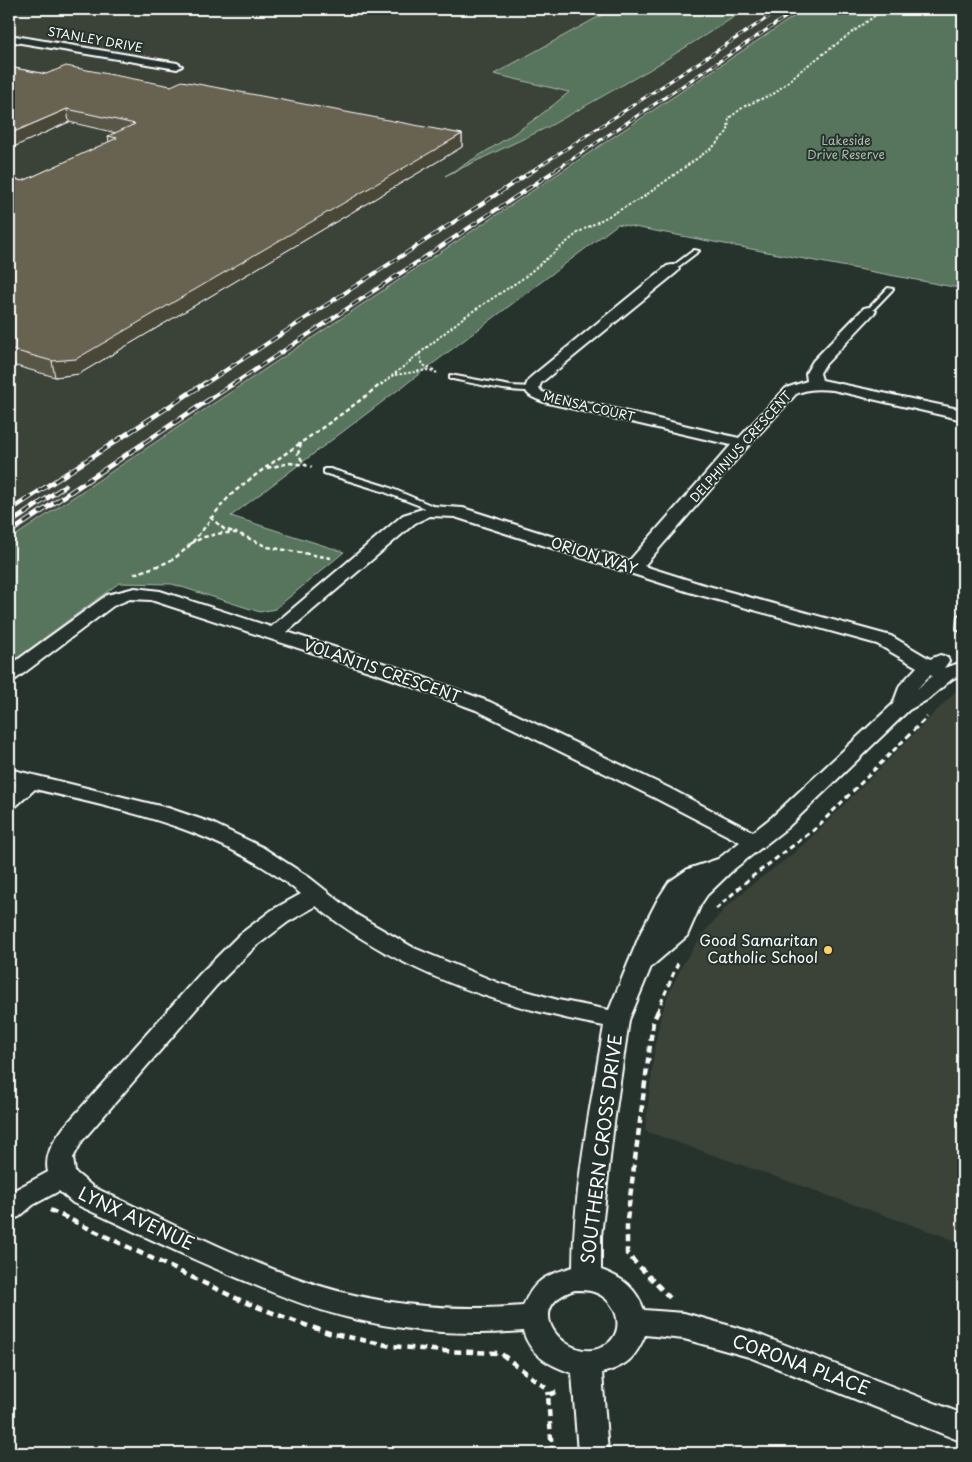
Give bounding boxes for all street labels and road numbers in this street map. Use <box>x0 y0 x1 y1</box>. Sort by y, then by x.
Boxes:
street label: STANLEY DRIVE <box>46 22 144 56</box>
street label: DELPHINIUS CRESCENT <box>685 386 796 506</box>
street label: MENSA COURT <box>542 387 638 426</box>
street label: ORION WAY <box>548 530 641 580</box>
street label: VOLANTIS CRESCENT <box>301 632 465 707</box>
street label: SOUTHERN CROSS DRIVE <box>573 1032 628 1265</box>
street label: LYNX AVENUE <box>74 1179 199 1256</box>
street label: CORONA PLACE <box>729 1326 874 1401</box>

